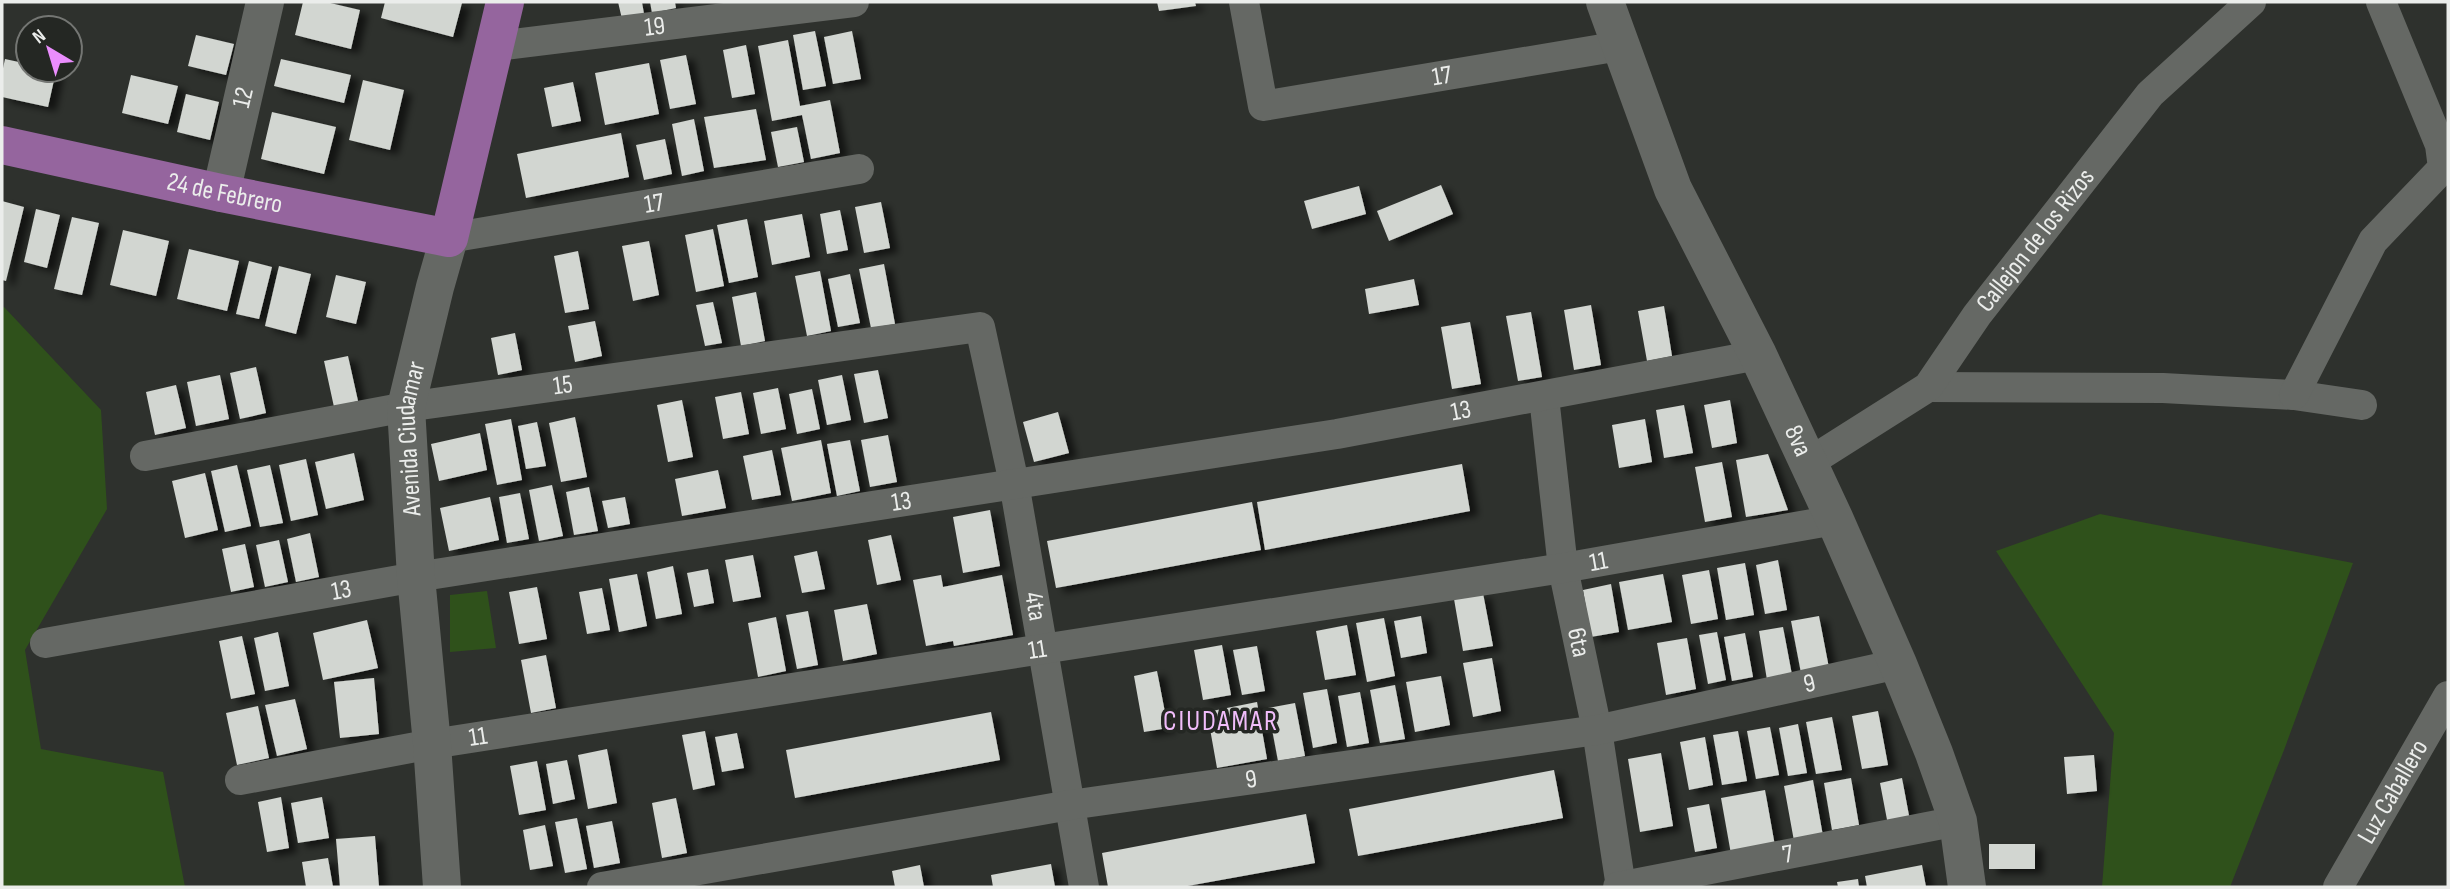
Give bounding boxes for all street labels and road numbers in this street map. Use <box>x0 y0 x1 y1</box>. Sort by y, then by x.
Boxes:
street label: 19 <box>643 10 667 43</box>
street label: 17 <box>1430 59 1455 93</box>
street label: 12 <box>226 84 260 111</box>
street label: Callejon de los Rizos <box>1970 162 2101 318</box>
street label: 24 de Febrero <box>164 166 285 220</box>
street label: 17 <box>642 186 667 220</box>
street label: Avenida Ciudamar <box>390 358 432 518</box>
street label: 15 <box>551 368 575 402</box>
street label: 13 <box>1448 394 1474 428</box>
street label: 8va <box>1777 420 1819 461</box>
street label: 13 <box>889 485 914 518</box>
street label: 11 <box>1587 545 1610 579</box>
street label: 13 <box>329 573 354 607</box>
street label: 4ta <box>1018 590 1053 623</box>
street label: 6ta <box>1560 625 1597 660</box>
street label: 11 <box>1026 633 1049 667</box>
street label: 9 <box>1801 667 1818 700</box>
street label: 11 <box>467 720 489 754</box>
street label: Luz Caballero <box>2351 734 2435 849</box>
street label: 9 <box>1243 763 1259 795</box>
street label: 7 <box>1780 838 1796 870</box>

